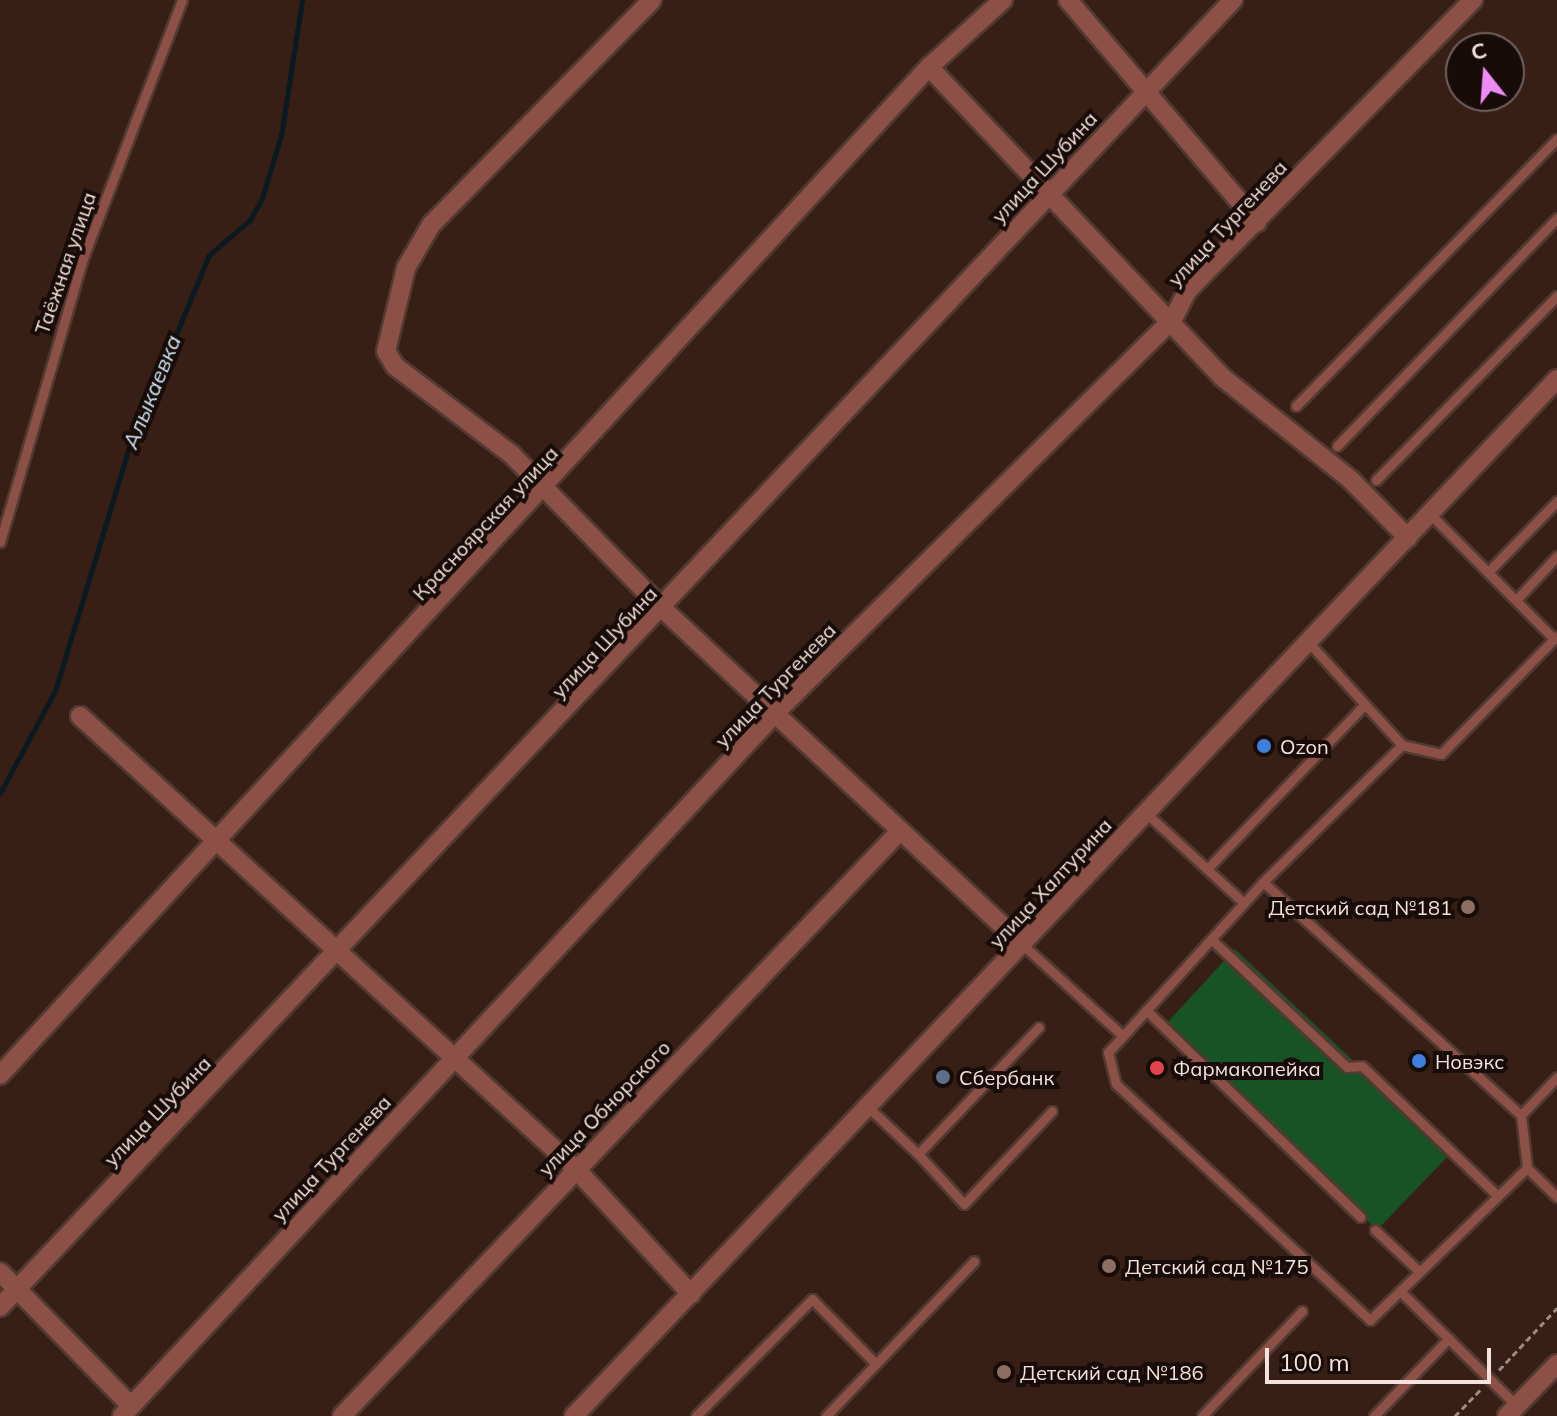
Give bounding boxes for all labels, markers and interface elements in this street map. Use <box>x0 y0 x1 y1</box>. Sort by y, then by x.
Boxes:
north arrow <box>1445 32 1525 112</box>
text: С <box>1467 35 1490 67</box>
street label: улица Шубина <box>986 106 1102 228</box>
street label: улица Тургенева <box>1162 155 1292 291</box>
street label: Таёжная улица <box>29 189 101 337</box>
water label: Алыкаевка <box>117 331 187 453</box>
street label: Красноярская улица <box>407 441 563 605</box>
street label: улица Шубина <box>546 581 662 703</box>
street label: улица Тургенева <box>710 618 840 752</box>
place label: Ozon <box>1280 734 1329 758</box>
marker: Ozon <box>1255 737 1273 755</box>
street label: улица Халтурина <box>984 813 1116 953</box>
place label: Детский сад №181 <box>1269 895 1452 919</box>
marker: Детский сад №181 <box>1459 898 1477 916</box>
street label: улица Обнорского <box>533 1035 675 1181</box>
place label: Новэкс <box>1435 1049 1504 1073</box>
street label: улица Шубина <box>98 1051 216 1171</box>
marker: Новэкс <box>1410 1052 1428 1070</box>
place label: Фармакопейка <box>1173 1056 1321 1080</box>
marker: Фармакопейка <box>1148 1059 1166 1077</box>
place label: Сбербанк <box>959 1065 1054 1089</box>
marker: Сбербанк <box>934 1068 952 1086</box>
street label: улица Тургенева <box>266 1090 396 1226</box>
place label: Детский сад №175 <box>1125 1254 1308 1278</box>
marker: Детский сад №175 <box>1100 1257 1118 1275</box>
scale bar <box>1269 1332 1495 1382</box>
text: 100 m <box>1279 1347 1350 1377</box>
place label: Детский сад №186 <box>1020 1360 1203 1384</box>
marker: Детский сад №186 <box>995 1363 1013 1381</box>

